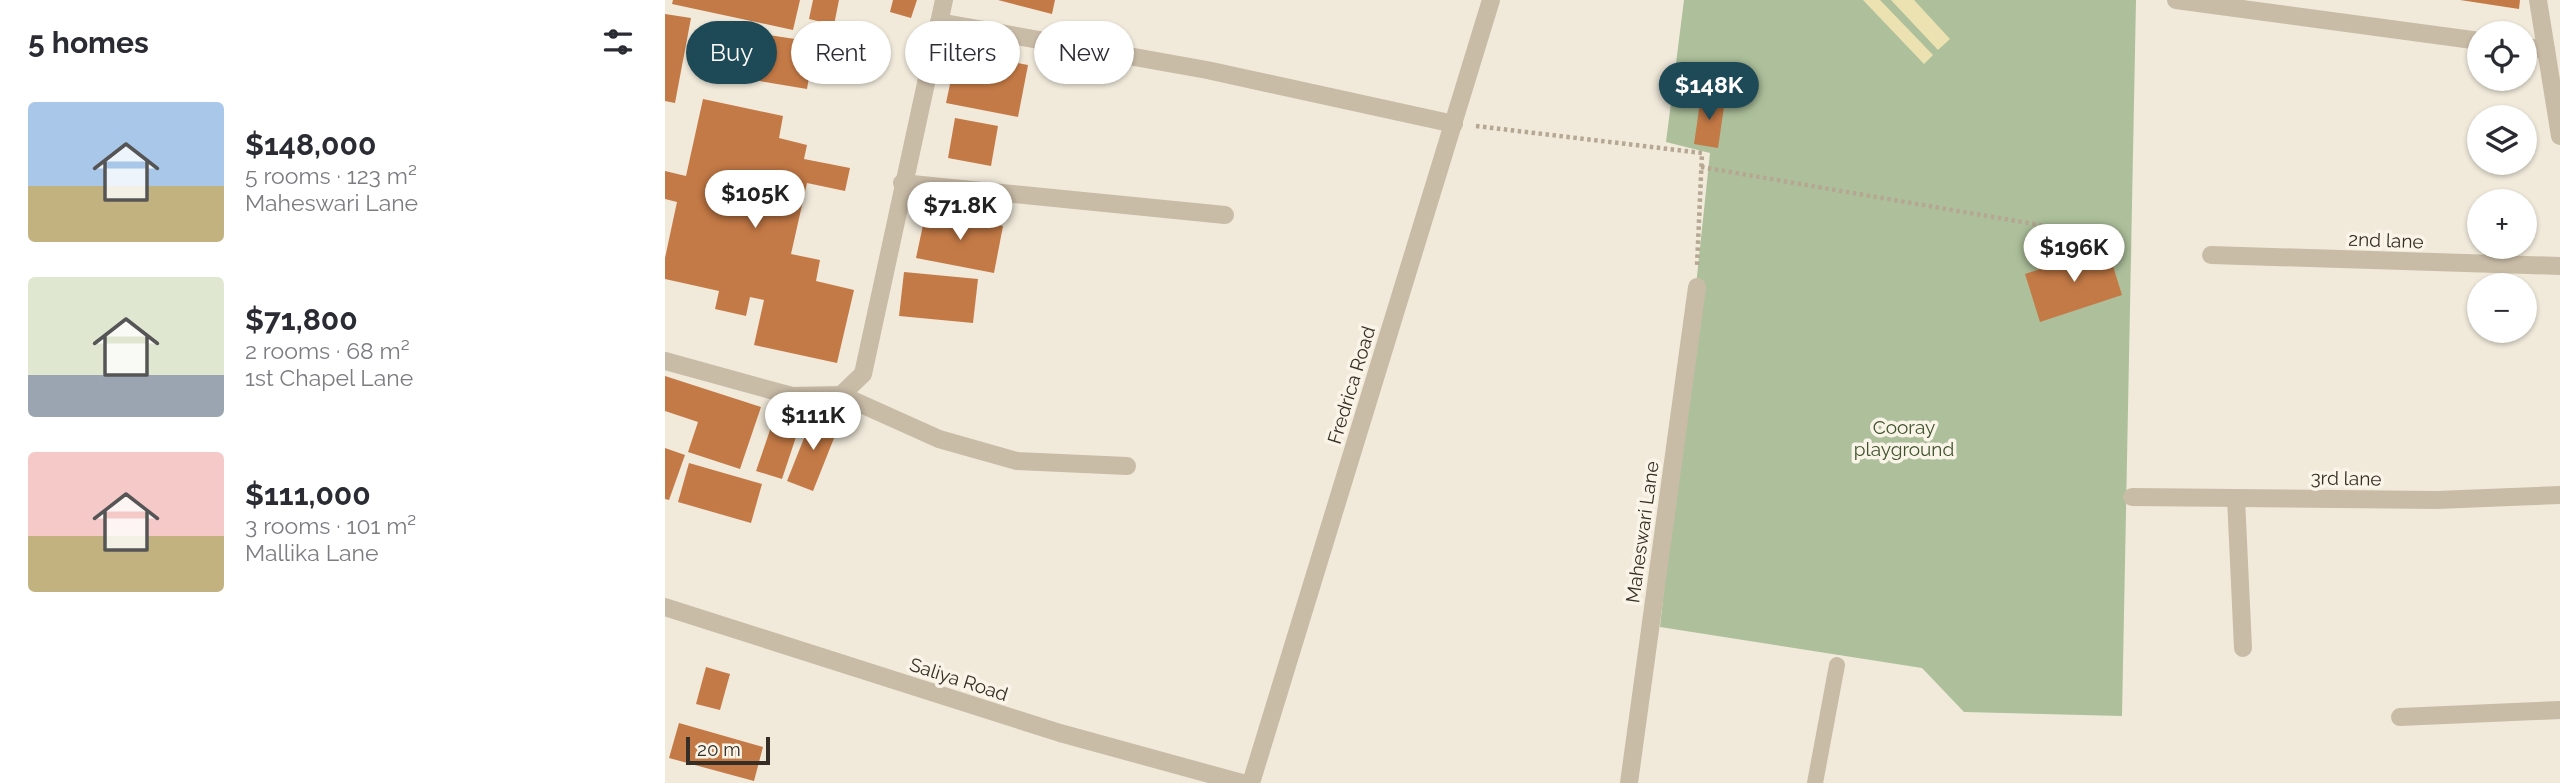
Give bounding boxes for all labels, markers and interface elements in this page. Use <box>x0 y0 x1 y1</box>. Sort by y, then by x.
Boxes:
chip: Buy <box>686 21 777 84</box>
chip: Rent <box>791 21 891 84</box>
chip: Filters <box>905 21 1020 84</box>
chip: New <box>1034 21 1134 84</box>
map controls <box>2467 21 2537 343</box>
button: locate <box>2467 21 2537 91</box>
icon: filters <box>599 23 637 61</box>
text: 5 homes <box>28 25 149 60</box>
pin: $148K <box>1660 62 1758 122</box>
text: $148K <box>1675 71 1743 98</box>
button: layers <box>2467 105 2537 175</box>
text: $148,000 <box>245 127 376 162</box>
icon: home <box>84 130 168 214</box>
text: 5 rooms · 123 m² <box>245 162 417 189</box>
pin: $105K <box>706 170 804 230</box>
text: $105K <box>721 179 789 206</box>
pin: $71.8K <box>903 182 1017 242</box>
text: Maheswari Lane <box>245 189 418 216</box>
button: + <box>2467 189 2537 259</box>
text: $71.8K <box>923 191 997 218</box>
pin: $196K <box>2025 224 2123 284</box>
street label: 2nd lane <box>2348 228 2424 252</box>
text: $196K <box>2040 233 2108 260</box>
button: − <box>2467 273 2537 343</box>
text: $71,800 <box>245 302 358 337</box>
icon: home <box>84 305 168 389</box>
street label: Fredrica Road <box>1323 324 1379 446</box>
text: 2 rooms · 68 m² <box>245 337 410 364</box>
text: 1st Chapel Lane <box>245 364 413 391</box>
pin: $111K <box>764 392 862 452</box>
text: $111K <box>781 401 845 428</box>
park label: Cooray playground <box>1854 416 1954 460</box>
street label: Maheswari Lane <box>1621 460 1663 604</box>
street label: 3rd lane <box>2310 466 2382 490</box>
text: $111,000 <box>245 477 371 512</box>
icon: home <box>84 480 168 564</box>
text: 3 rooms · 101 m² <box>245 512 416 539</box>
text: Mallika Lane <box>245 539 379 566</box>
street label: Saliya Road <box>907 653 1011 705</box>
scale bar <box>686 734 770 766</box>
text: 20 m <box>697 738 741 760</box>

